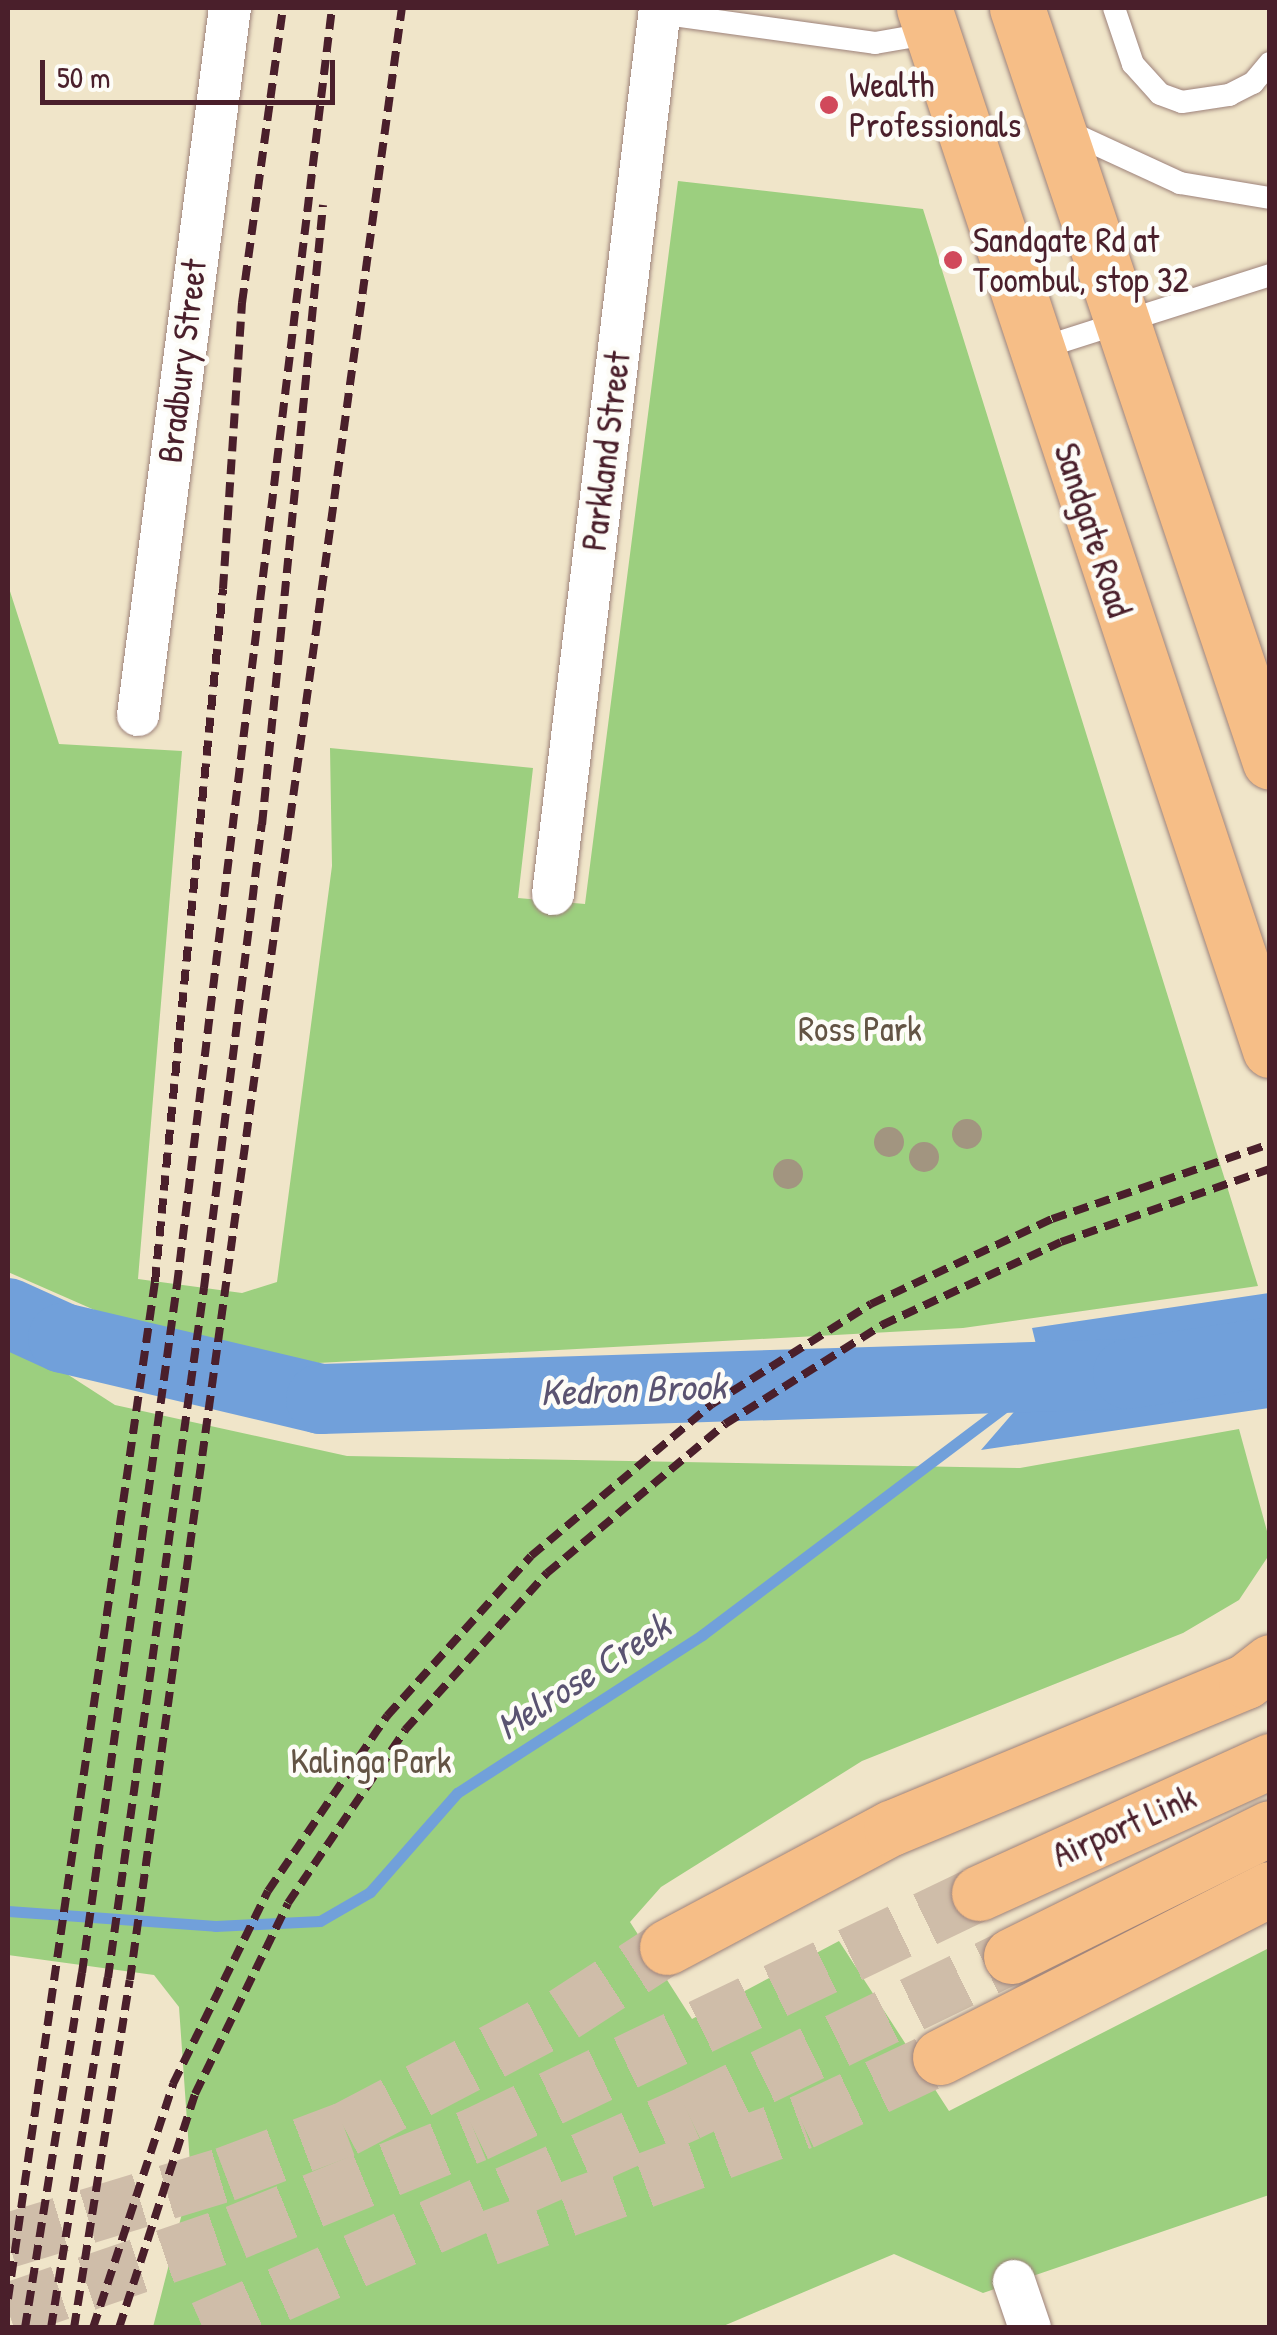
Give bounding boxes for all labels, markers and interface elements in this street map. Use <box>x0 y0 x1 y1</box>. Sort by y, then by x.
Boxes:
scale bar <box>45 40 340 102</box>
text: 50 m <box>57 57 110 97</box>
place label: Wealth Professionals <box>849 64 1021 146</box>
marker: Wealth Professionals <box>818 94 840 116</box>
place label: Sandgate Rd at Toombul, stop 32 <box>973 219 1189 301</box>
marker: Sandgate Rd at Toombul, stop 32 <box>942 249 964 271</box>
street label: Bradbury Street <box>149 257 215 465</box>
street label: Parkland Street <box>573 349 639 553</box>
street label: Sandgate Road <box>1045 438 1141 622</box>
park label: Ross Park <box>798 1008 922 1050</box>
water label: Kedron Brook <box>539 1363 727 1415</box>
water label: Melrose Creek <box>488 1603 678 1749</box>
park label: Kalinga Park <box>291 1740 451 1782</box>
street label: Airport Link <box>1046 1776 1202 1876</box>

